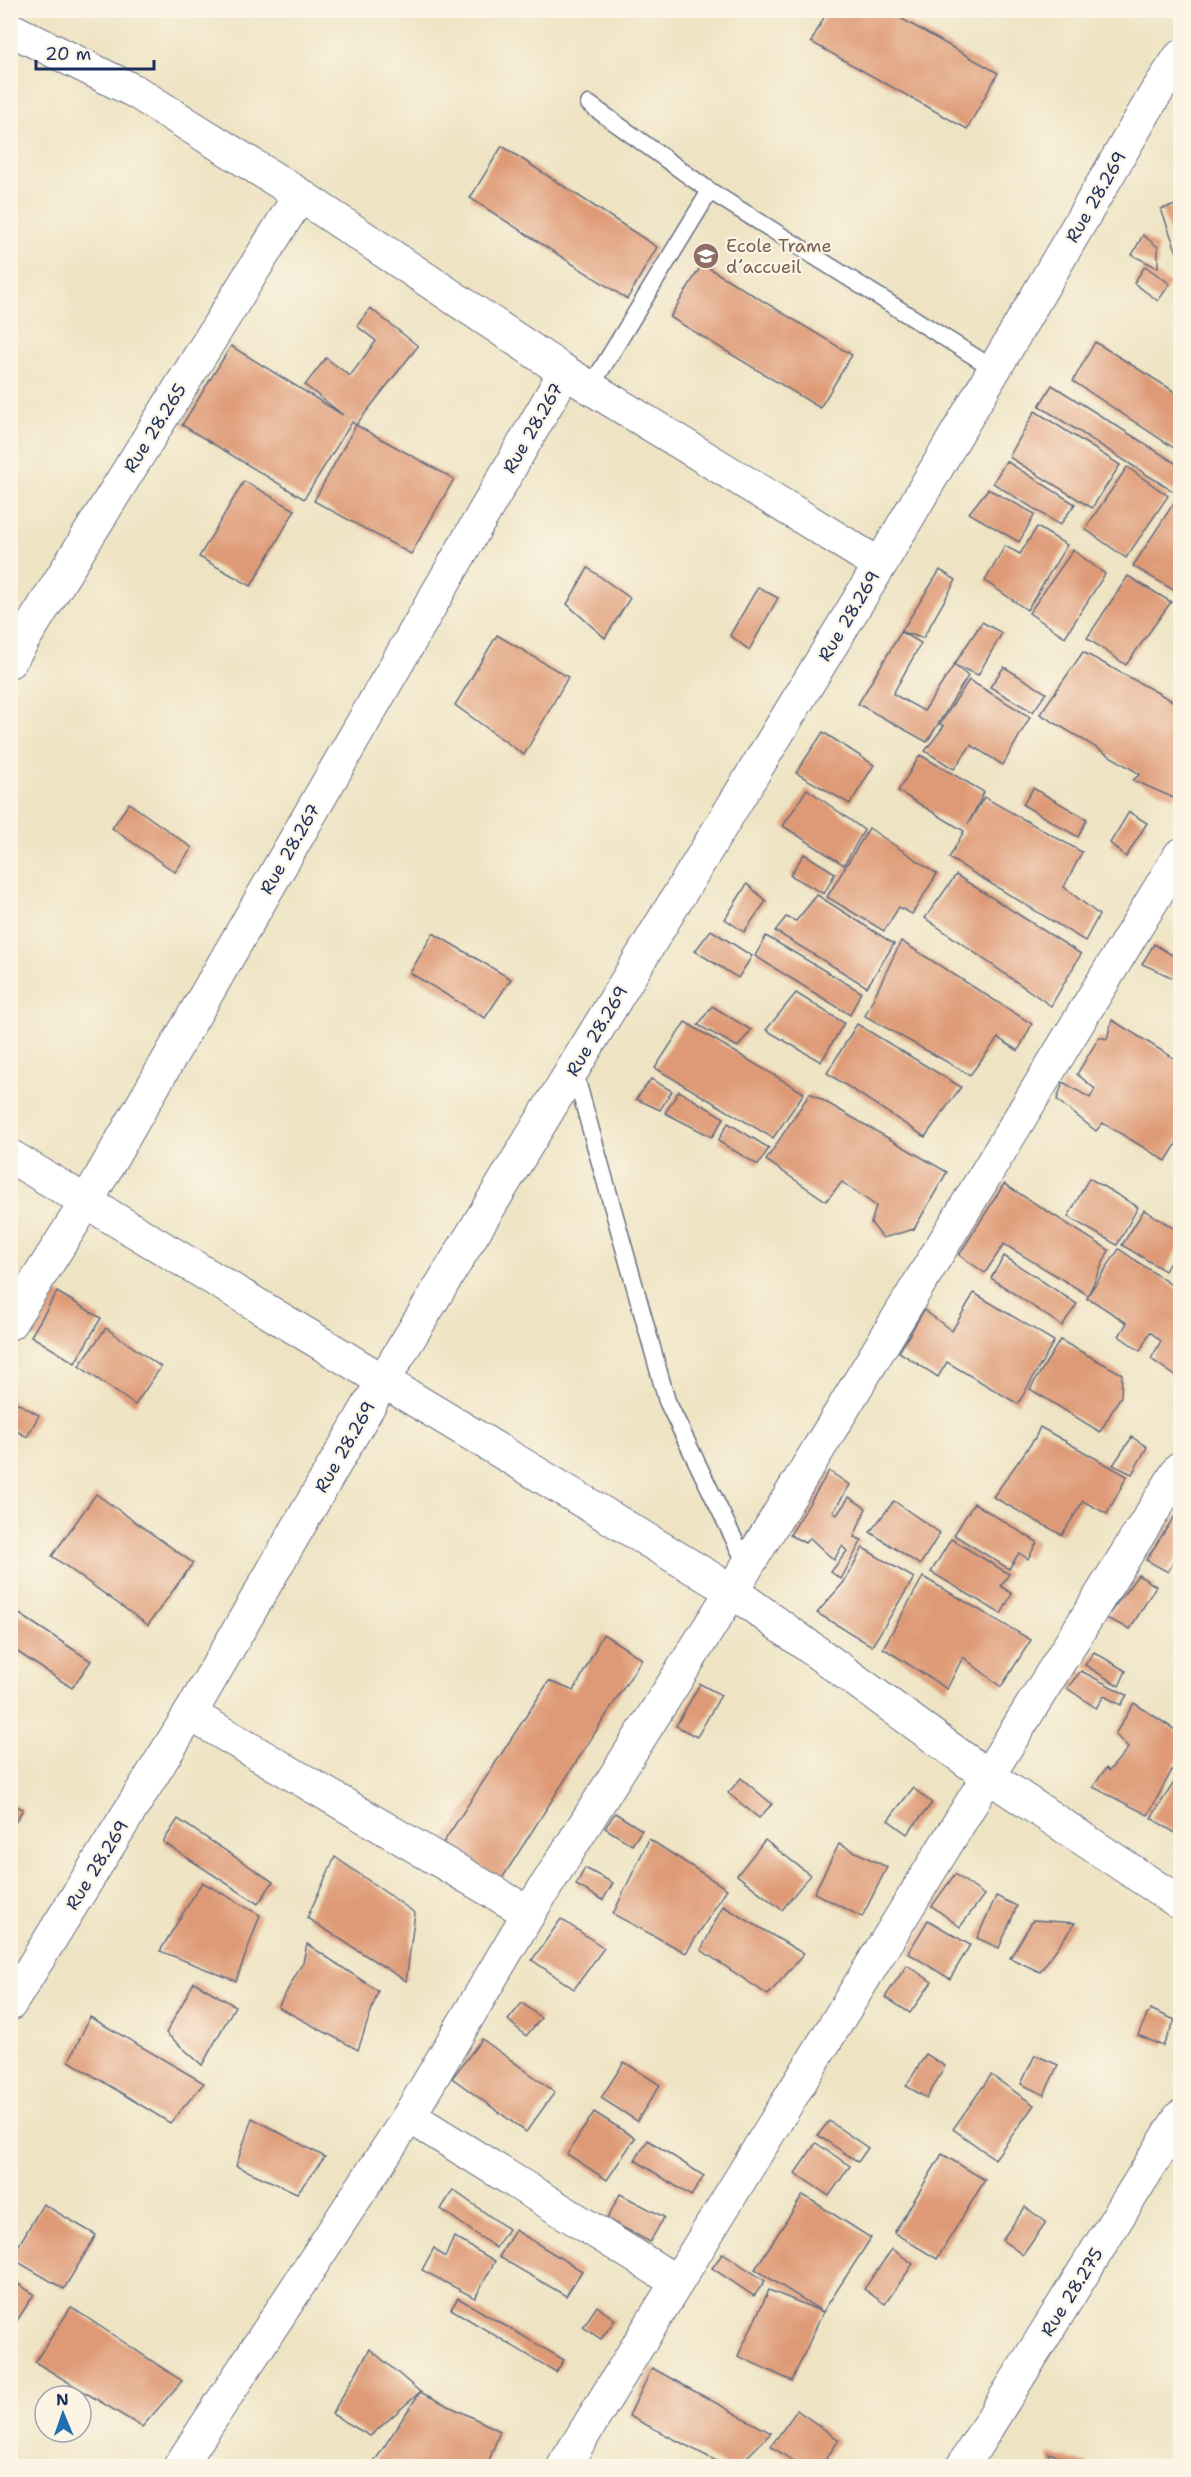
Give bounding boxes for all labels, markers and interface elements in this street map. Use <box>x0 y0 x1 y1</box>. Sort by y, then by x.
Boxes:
scale bar <box>36 33 154 71</box>
text: 20 m <box>45 42 91 66</box>
street label: Rue 28.269 <box>1060 147 1132 247</box>
place label: Ecole Trame d´accueil <box>726 234 832 279</box>
school or university icon: Ecole Trame d´accueil <box>691 241 721 271</box>
street label: Rue 28.267 <box>497 378 569 478</box>
street label: Rue 28.265 <box>118 379 192 477</box>
street label: Rue 28.269 <box>813 566 885 666</box>
street label: Rue 28.267 <box>254 799 326 899</box>
street label: Rue 28.269 <box>561 981 633 1081</box>
street label: Rue 28.269 <box>309 1397 381 1497</box>
street label: Rue 28.269 <box>60 1816 134 1914</box>
street label: Rue 28.275 <box>1035 2243 1109 2341</box>
north arrow <box>33 2384 93 2444</box>
text: N <box>56 2389 69 2410</box>

